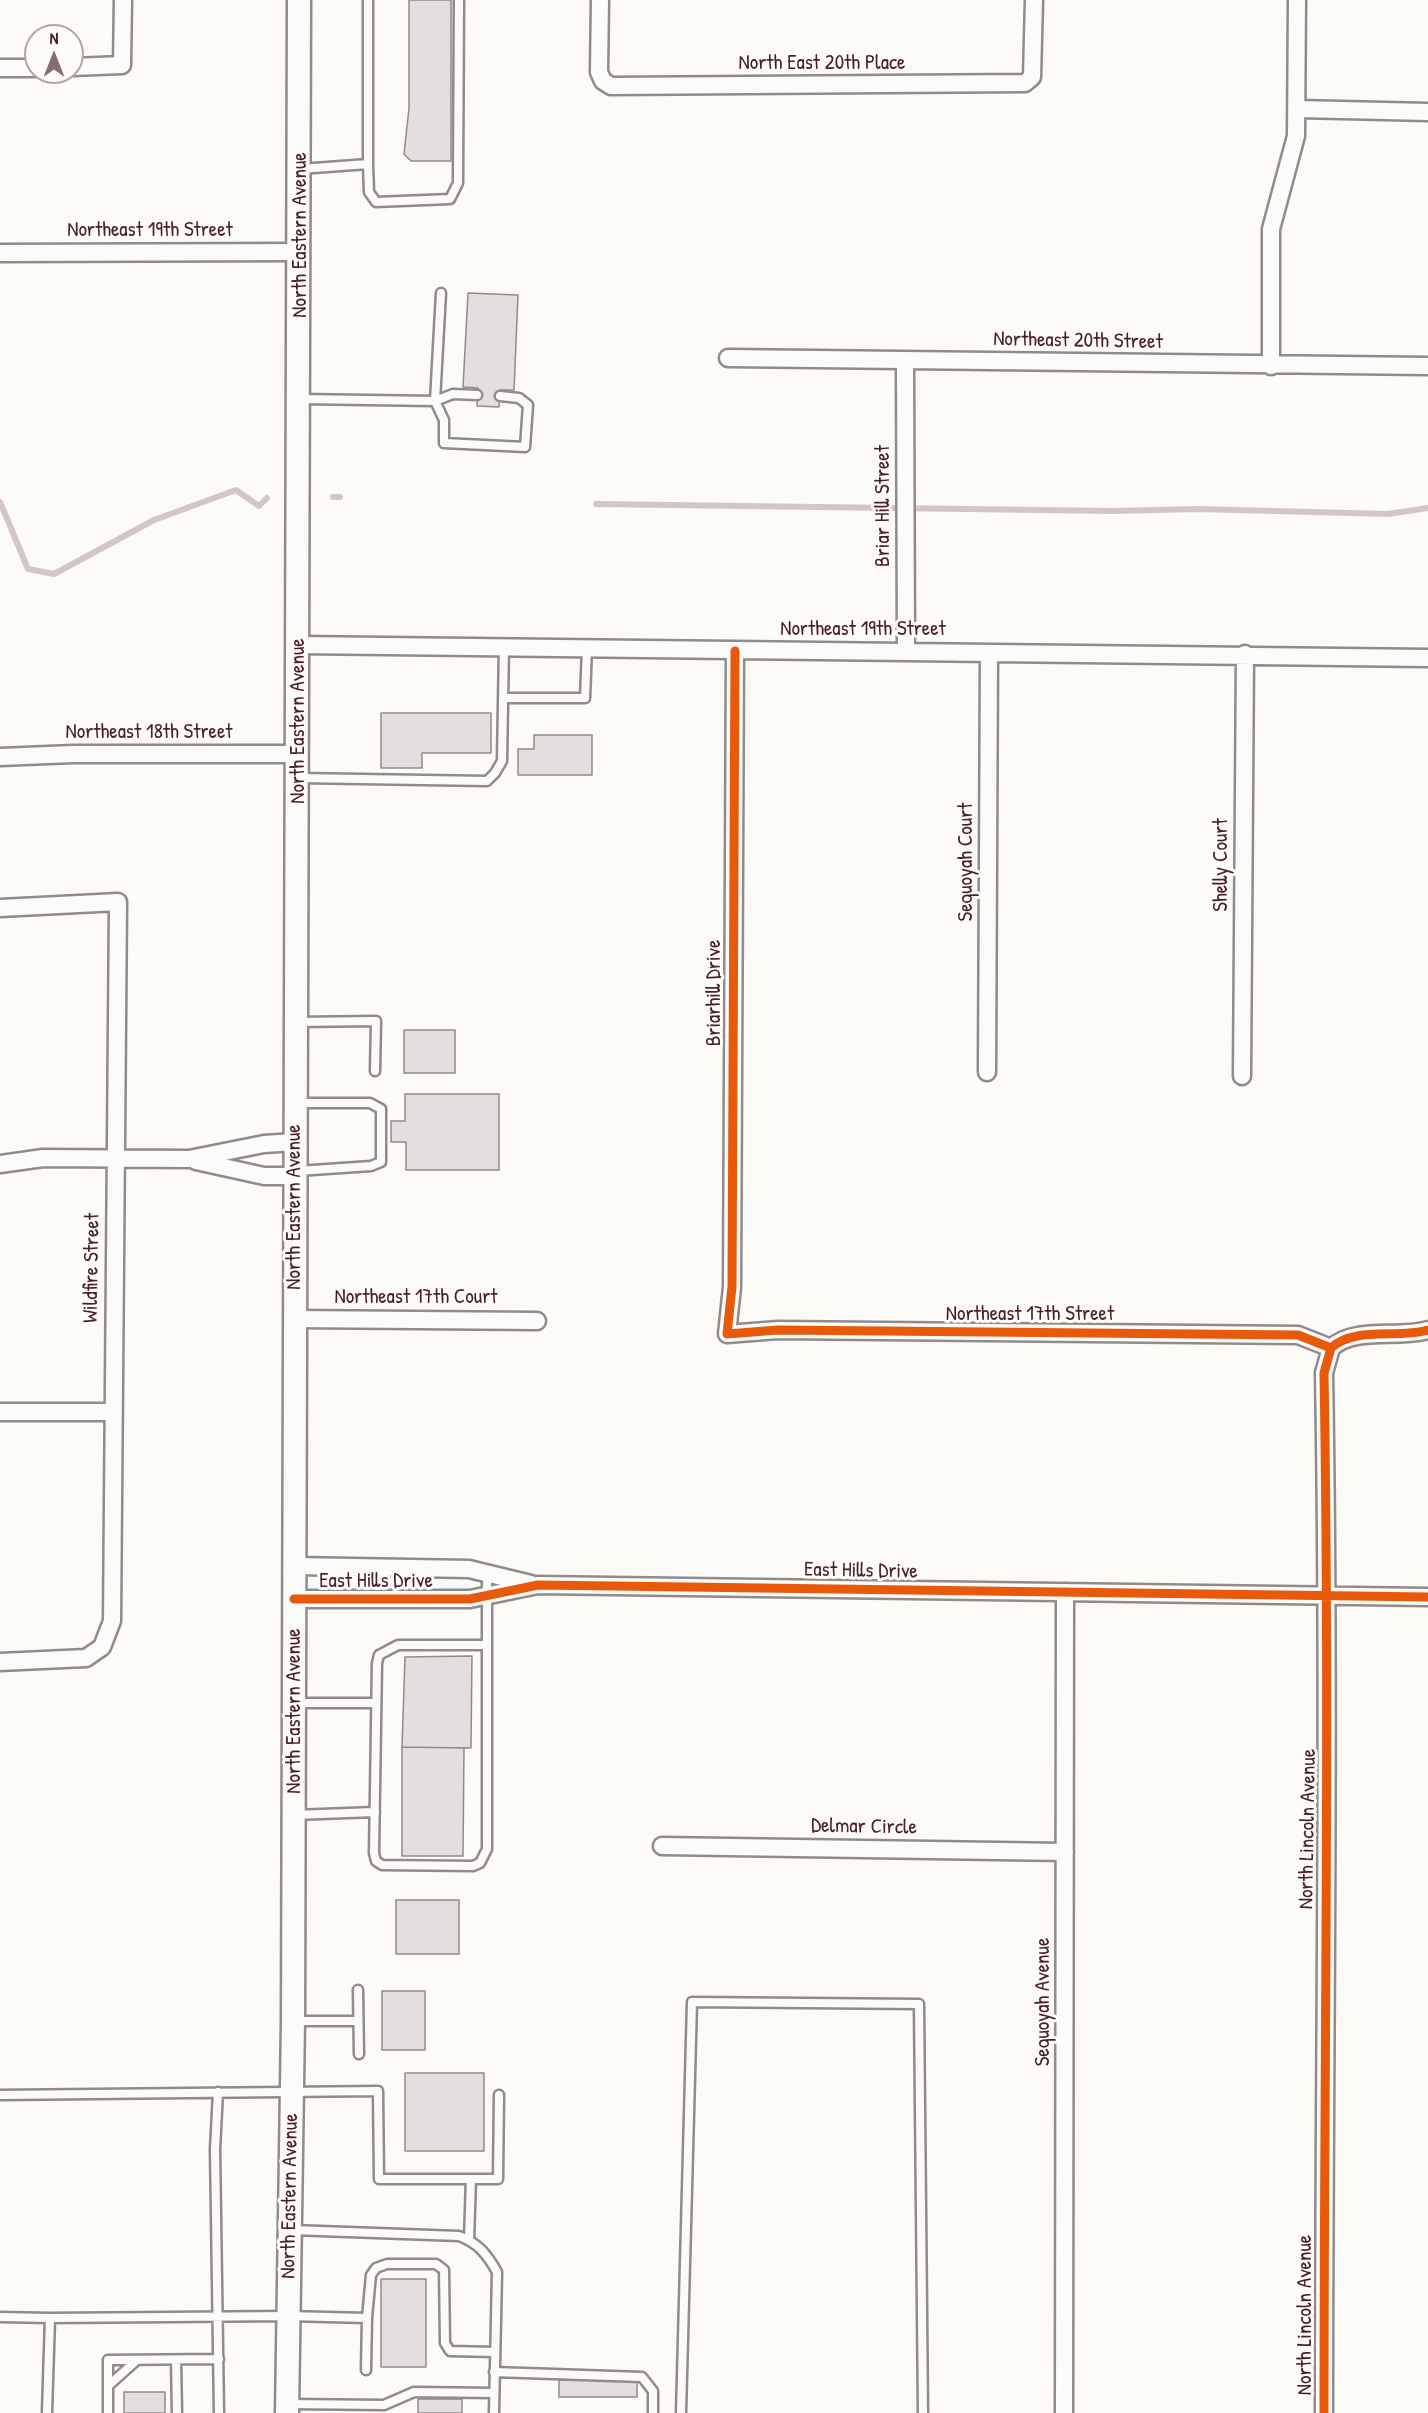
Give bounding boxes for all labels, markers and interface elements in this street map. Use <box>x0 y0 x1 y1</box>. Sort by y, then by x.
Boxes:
north arrow <box>24 24 84 84</box>
text: N <box>50 27 58 49</box>
street label: North East 20th Place <box>739 50 905 76</box>
street label: North Eastern Avenue <box>287 152 313 318</box>
street label: Northeast 19th Street <box>67 217 233 243</box>
street label: Northeast 20th Street <box>993 327 1163 355</box>
street label: Briar Hill Street <box>870 445 896 567</box>
street label: Northeast 19th Street <box>780 616 946 642</box>
street label: North Eastern Avenue <box>285 638 311 804</box>
street label: Northeast 18th Street <box>66 719 232 745</box>
street label: Sequoyah Court <box>953 802 979 922</box>
street label: Shelly Court <box>1208 818 1234 912</box>
street label: Briarhill Drive <box>701 940 727 1046</box>
street label: North Eastern Avenue <box>281 1124 307 1290</box>
street label: Wildfire Street <box>78 1213 106 1323</box>
street label: Northeast 17th Court <box>334 1284 498 1310</box>
street label: Northeast 17th Street <box>946 1301 1114 1327</box>
street label: East Hills Drive <box>804 1557 918 1585</box>
street label: East Hills Drive <box>319 1568 433 1594</box>
street label: North Eastern Avenue <box>281 1628 307 1794</box>
street label: North Lincoln Avenue <box>1294 1749 1322 1909</box>
street label: Delmar Circle <box>811 1813 917 1841</box>
street label: Sequoyah Avenue <box>1030 1938 1056 2066</box>
street label: North Eastern Avenue <box>276 2113 304 2279</box>
street label: North Lincoln Avenue <box>1292 2235 1318 2395</box>

